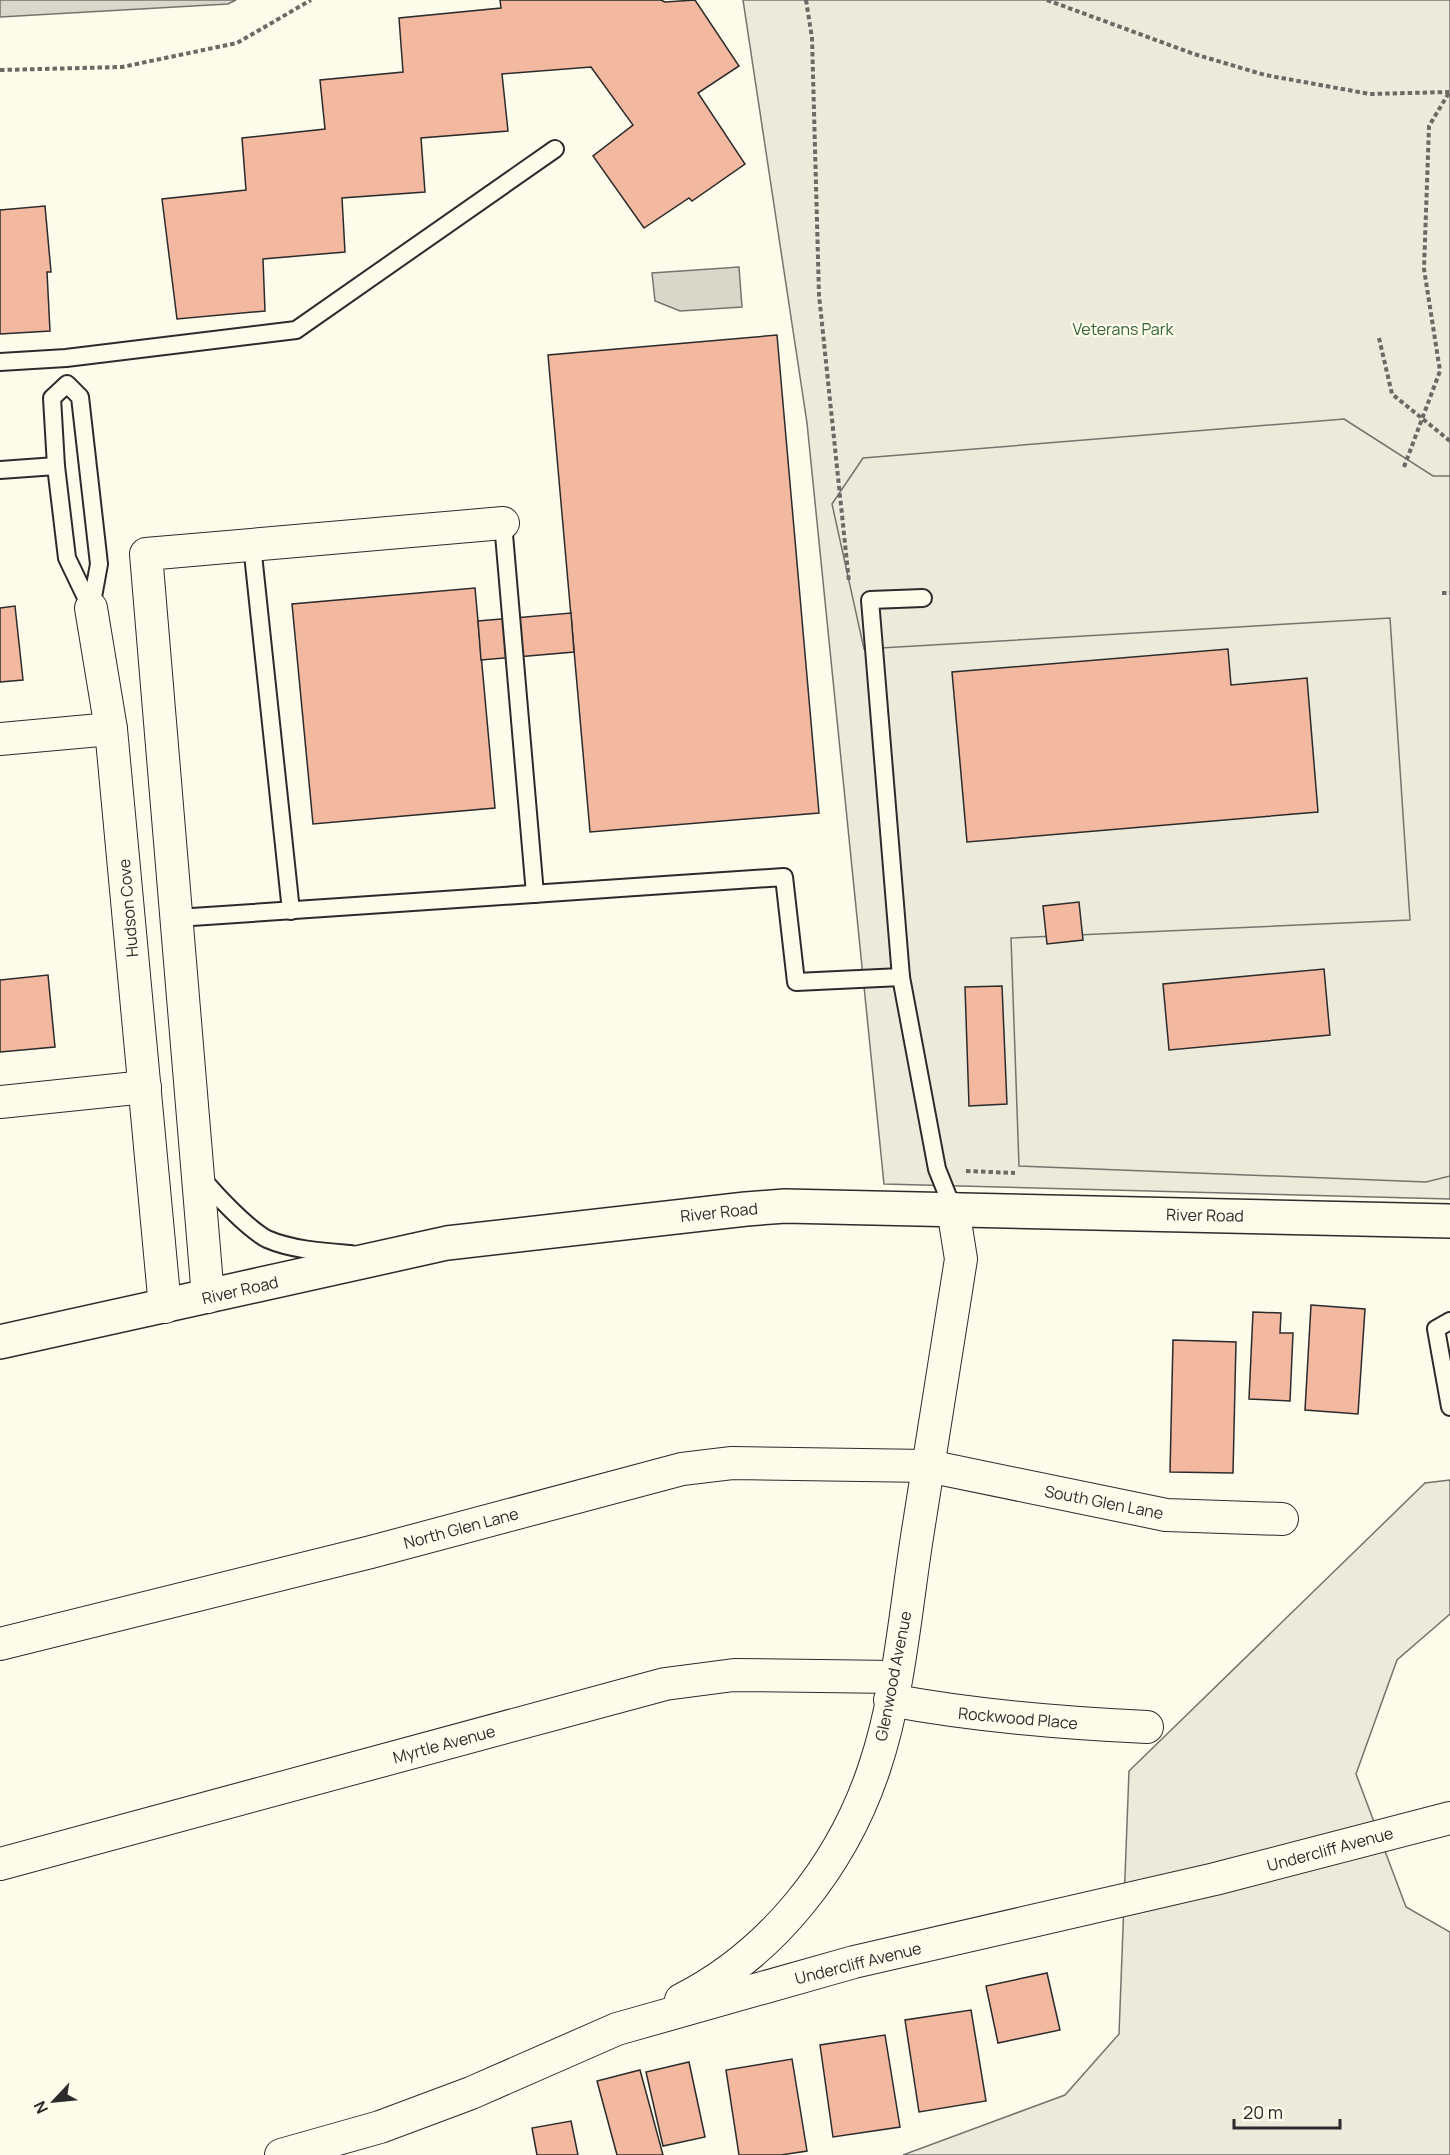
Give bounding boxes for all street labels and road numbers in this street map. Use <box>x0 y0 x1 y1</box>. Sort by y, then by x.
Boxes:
street label: Hudson Cove <box>113 858 143 958</box>
street label: River Road <box>679 1197 759 1227</box>
street label: River Road <box>1166 1203 1244 1227</box>
street label: River Road <box>200 1271 280 1309</box>
street label: South Glen Lane <box>1043 1480 1165 1524</box>
street label: North Glen Lane <box>401 1502 521 1554</box>
street label: Glenwood Avenue <box>870 1609 916 1743</box>
street label: Rockwood Place <box>957 1702 1079 1734</box>
street label: Myrtle Avenue <box>390 1720 498 1768</box>
street label: Undercliff Avenue <box>1264 1822 1396 1876</box>
street label: Undercliff Avenue <box>792 1937 924 1989</box>

